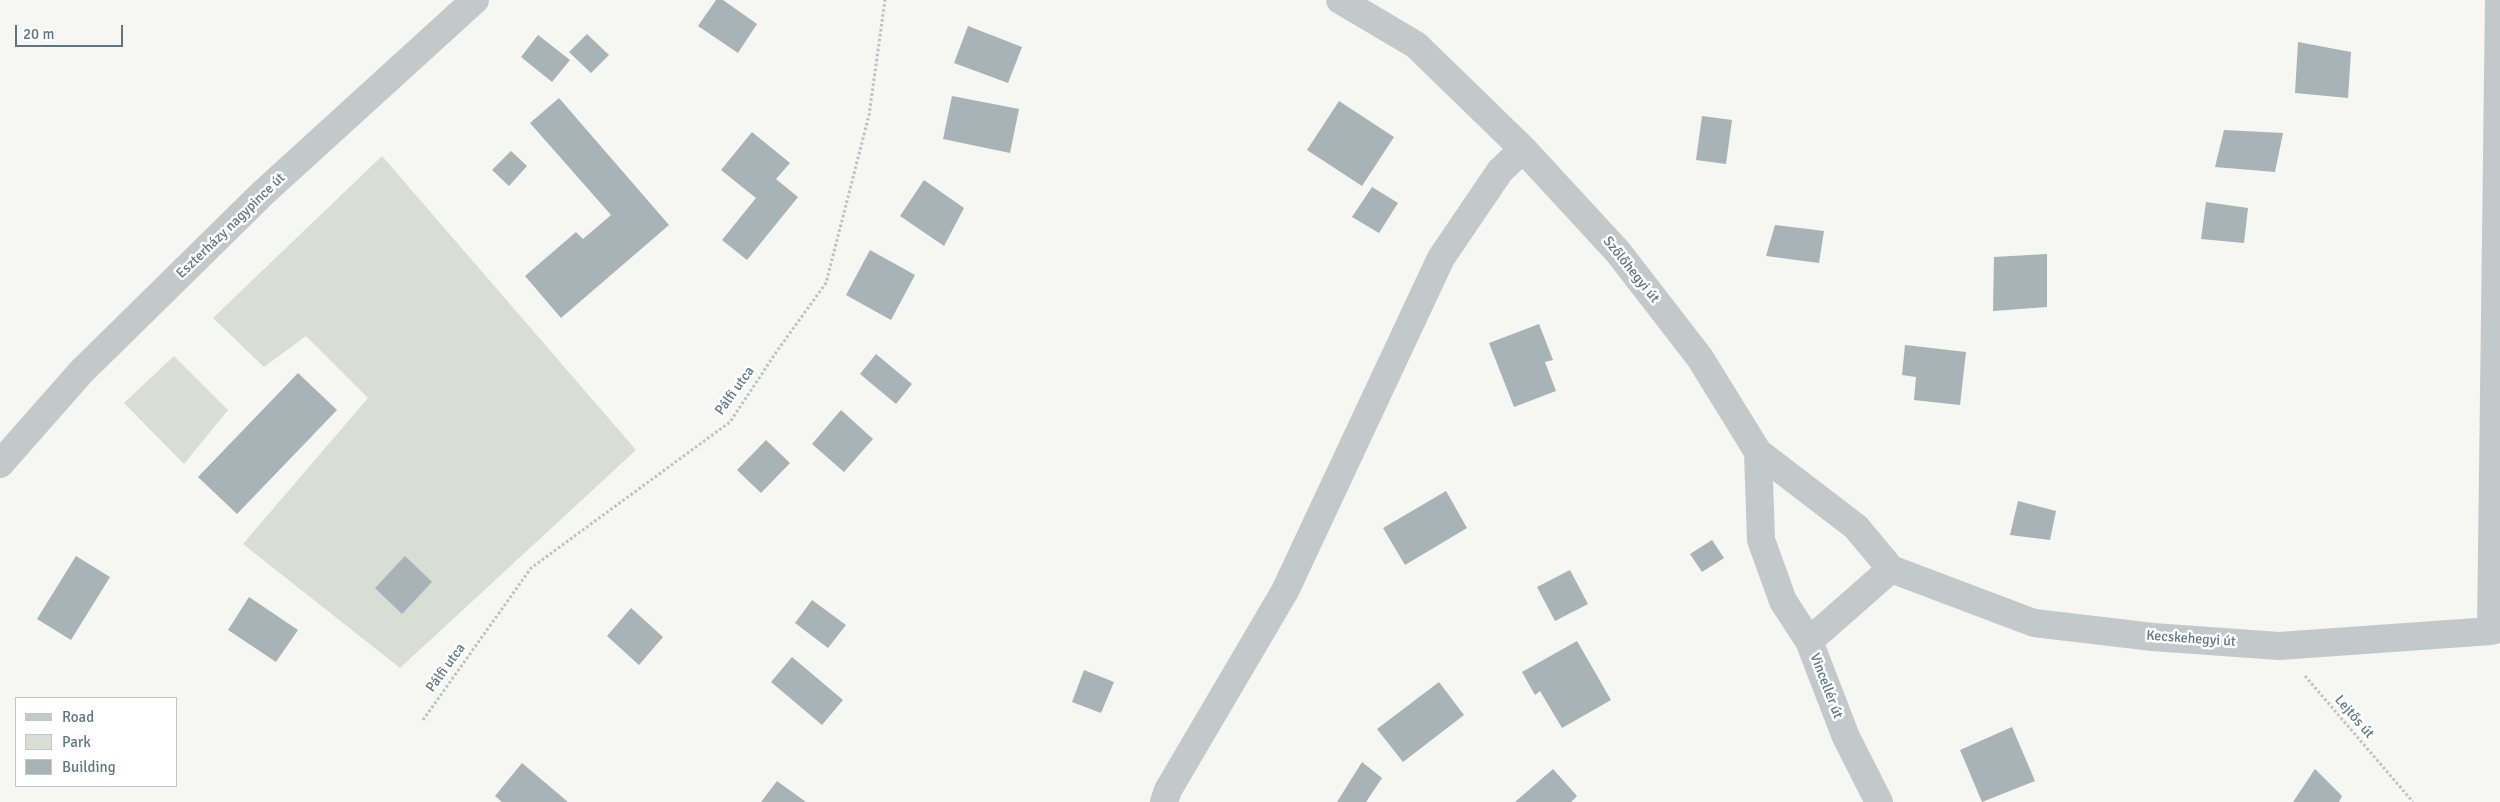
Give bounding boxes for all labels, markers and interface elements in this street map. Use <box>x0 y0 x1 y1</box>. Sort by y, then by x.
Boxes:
scale bar <box>18 15 125 47</box>
text: 20 m <box>23 25 54 43</box>
street label: Eszterházy nagypince út <box>173 170 289 282</box>
street label: Szőlőhegyi út <box>1599 233 1663 307</box>
street label: Pálfi utca <box>712 363 758 419</box>
street label: Kecskehegyi út <box>2146 627 2236 651</box>
street label: Pálfi utca <box>423 640 469 696</box>
street label: Vincellér út <box>1806 651 1846 721</box>
street label: Lejtős út <box>2331 692 2377 742</box>
legend <box>15 697 178 787</box>
text: Road <box>62 708 94 726</box>
text: Park <box>62 733 91 751</box>
text: Building <box>62 758 116 776</box>

